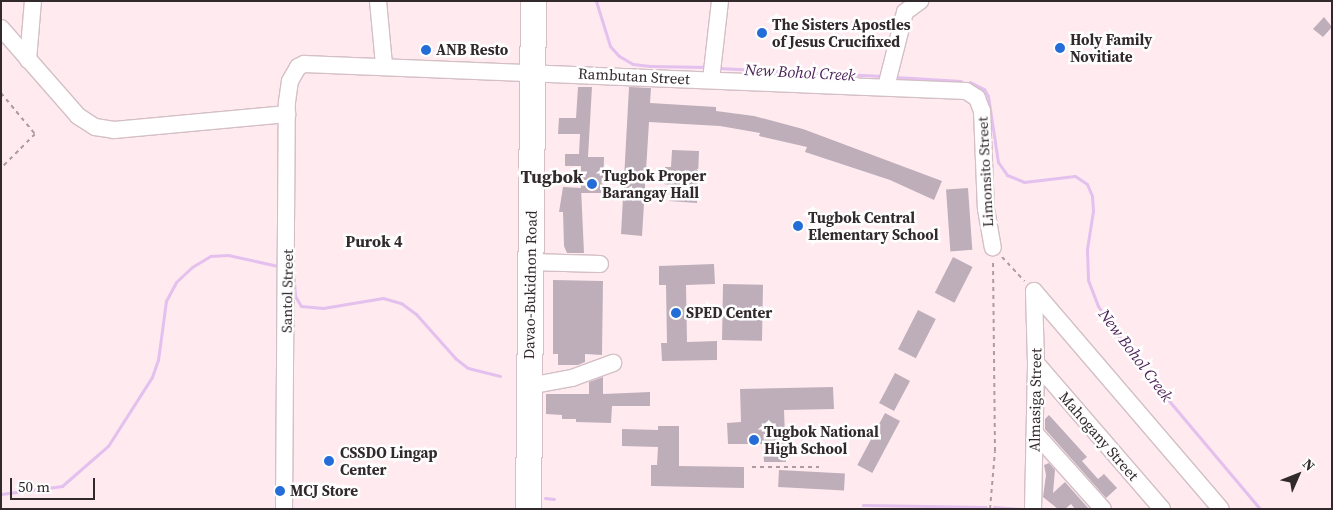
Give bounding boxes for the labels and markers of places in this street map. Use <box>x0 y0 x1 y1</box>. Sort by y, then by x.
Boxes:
place label: The Sisters Apostles of Jesus Crucifixed <box>772 15 911 50</box>
marker: The Sisters Apostles of Jesus Crucifixed <box>756 27 768 39</box>
place label: Holy Family Novitiate <box>1070 30 1152 65</box>
place label: ANB Resto <box>436 41 508 59</box>
marker: Holy Family Novitiate <box>1054 42 1066 54</box>
marker: ANB Resto <box>420 44 432 56</box>
place label: Tugbok Proper Barangay Hall <box>602 166 706 201</box>
marker: Tugbok Proper Barangay Hall <box>586 178 598 190</box>
place label: Tugbok Central Elementary School <box>808 208 938 243</box>
marker: Tugbok Central Elementary School <box>792 220 804 232</box>
place label: SPED Center <box>686 304 772 322</box>
marker: SPED Center <box>670 307 682 319</box>
place label: Tugbok National High School <box>764 422 879 457</box>
marker: Tugbok National High School <box>748 434 760 446</box>
place label: CSSDO Lingap Center <box>340 443 437 478</box>
marker: CSSDO Lingap Center <box>322 454 336 468</box>
place label: MCJ Store <box>290 482 358 500</box>
marker: MCJ Store <box>274 485 286 497</box>

